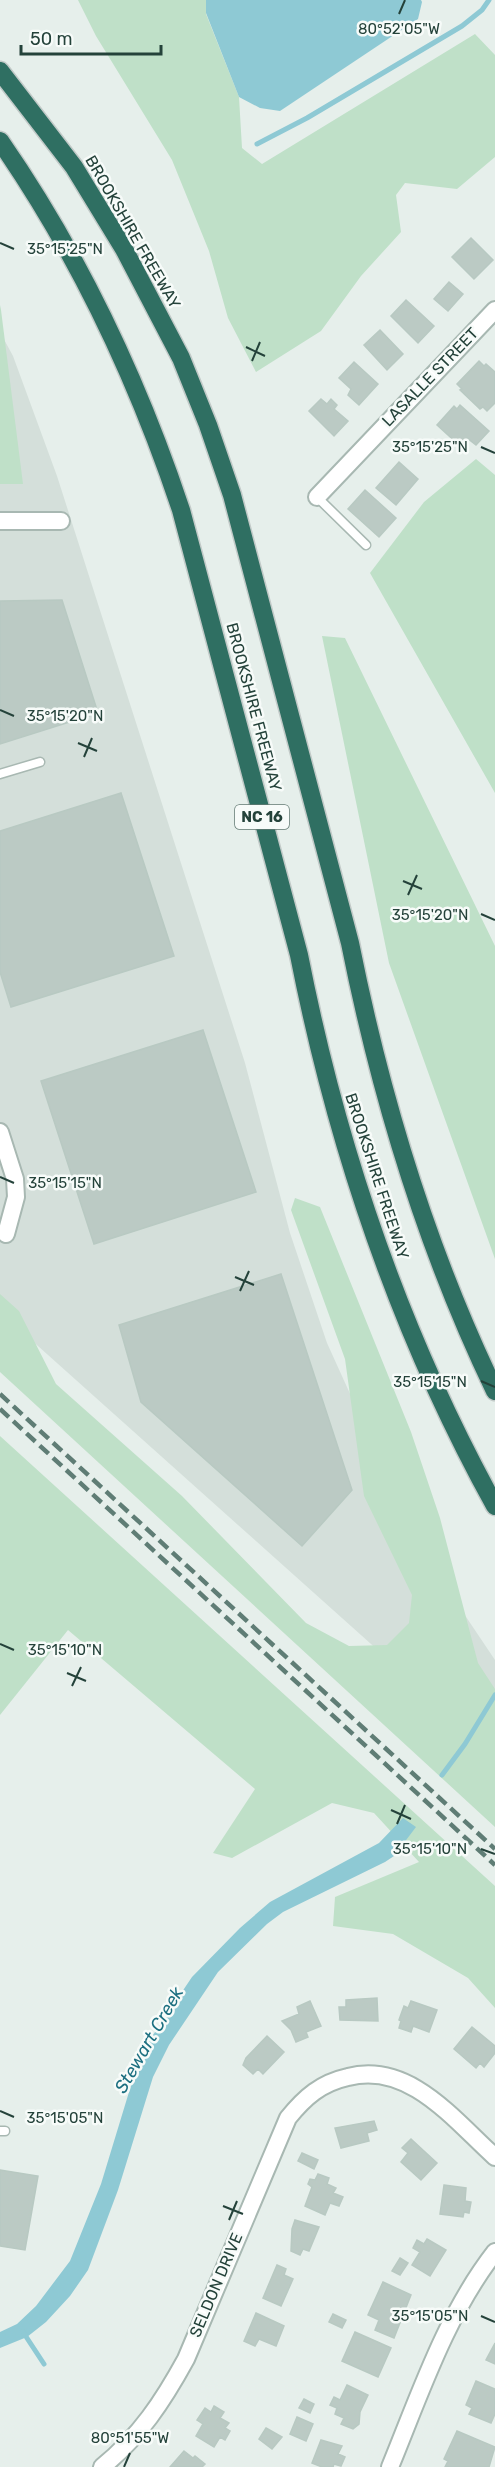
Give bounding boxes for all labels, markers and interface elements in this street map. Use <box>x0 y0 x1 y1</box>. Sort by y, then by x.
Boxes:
scale bar <box>21 18 160 56</box>
text: 80°52'05"W <box>358 20 440 38</box>
text: 50 m <box>30 28 73 50</box>
street label: BROOKSHIRE FREEWAY <box>81 152 185 312</box>
text: 35°15'25"N <box>27 240 103 258</box>
street label: LASALLE STREET <box>378 324 482 430</box>
text: 35°15'25"N <box>392 438 468 456</box>
street label: BROOKSHIRE FREEWAY <box>222 621 286 793</box>
text: 35°15'20"N <box>27 707 103 725</box>
road number: NC 16 <box>235 805 289 829</box>
text: 35°15'20"N <box>392 906 468 924</box>
street label: BROOKSHIRE FREEWAY <box>341 1091 413 1261</box>
text: 35°15'15"N <box>28 1174 102 1192</box>
text: 35°15'15"N <box>393 1373 467 1391</box>
text: 35°15'10"N <box>28 1641 102 1659</box>
text: 35°15'10"N <box>393 1840 467 1858</box>
water label: Stewart Creek <box>110 1982 189 2097</box>
text: 35°15'05"N <box>27 2109 103 2127</box>
street label: SELDON DRIVE <box>185 2230 247 2340</box>
text: 35°15'05"N <box>392 2307 468 2325</box>
text: 80°51'55"W <box>91 2429 169 2447</box>

